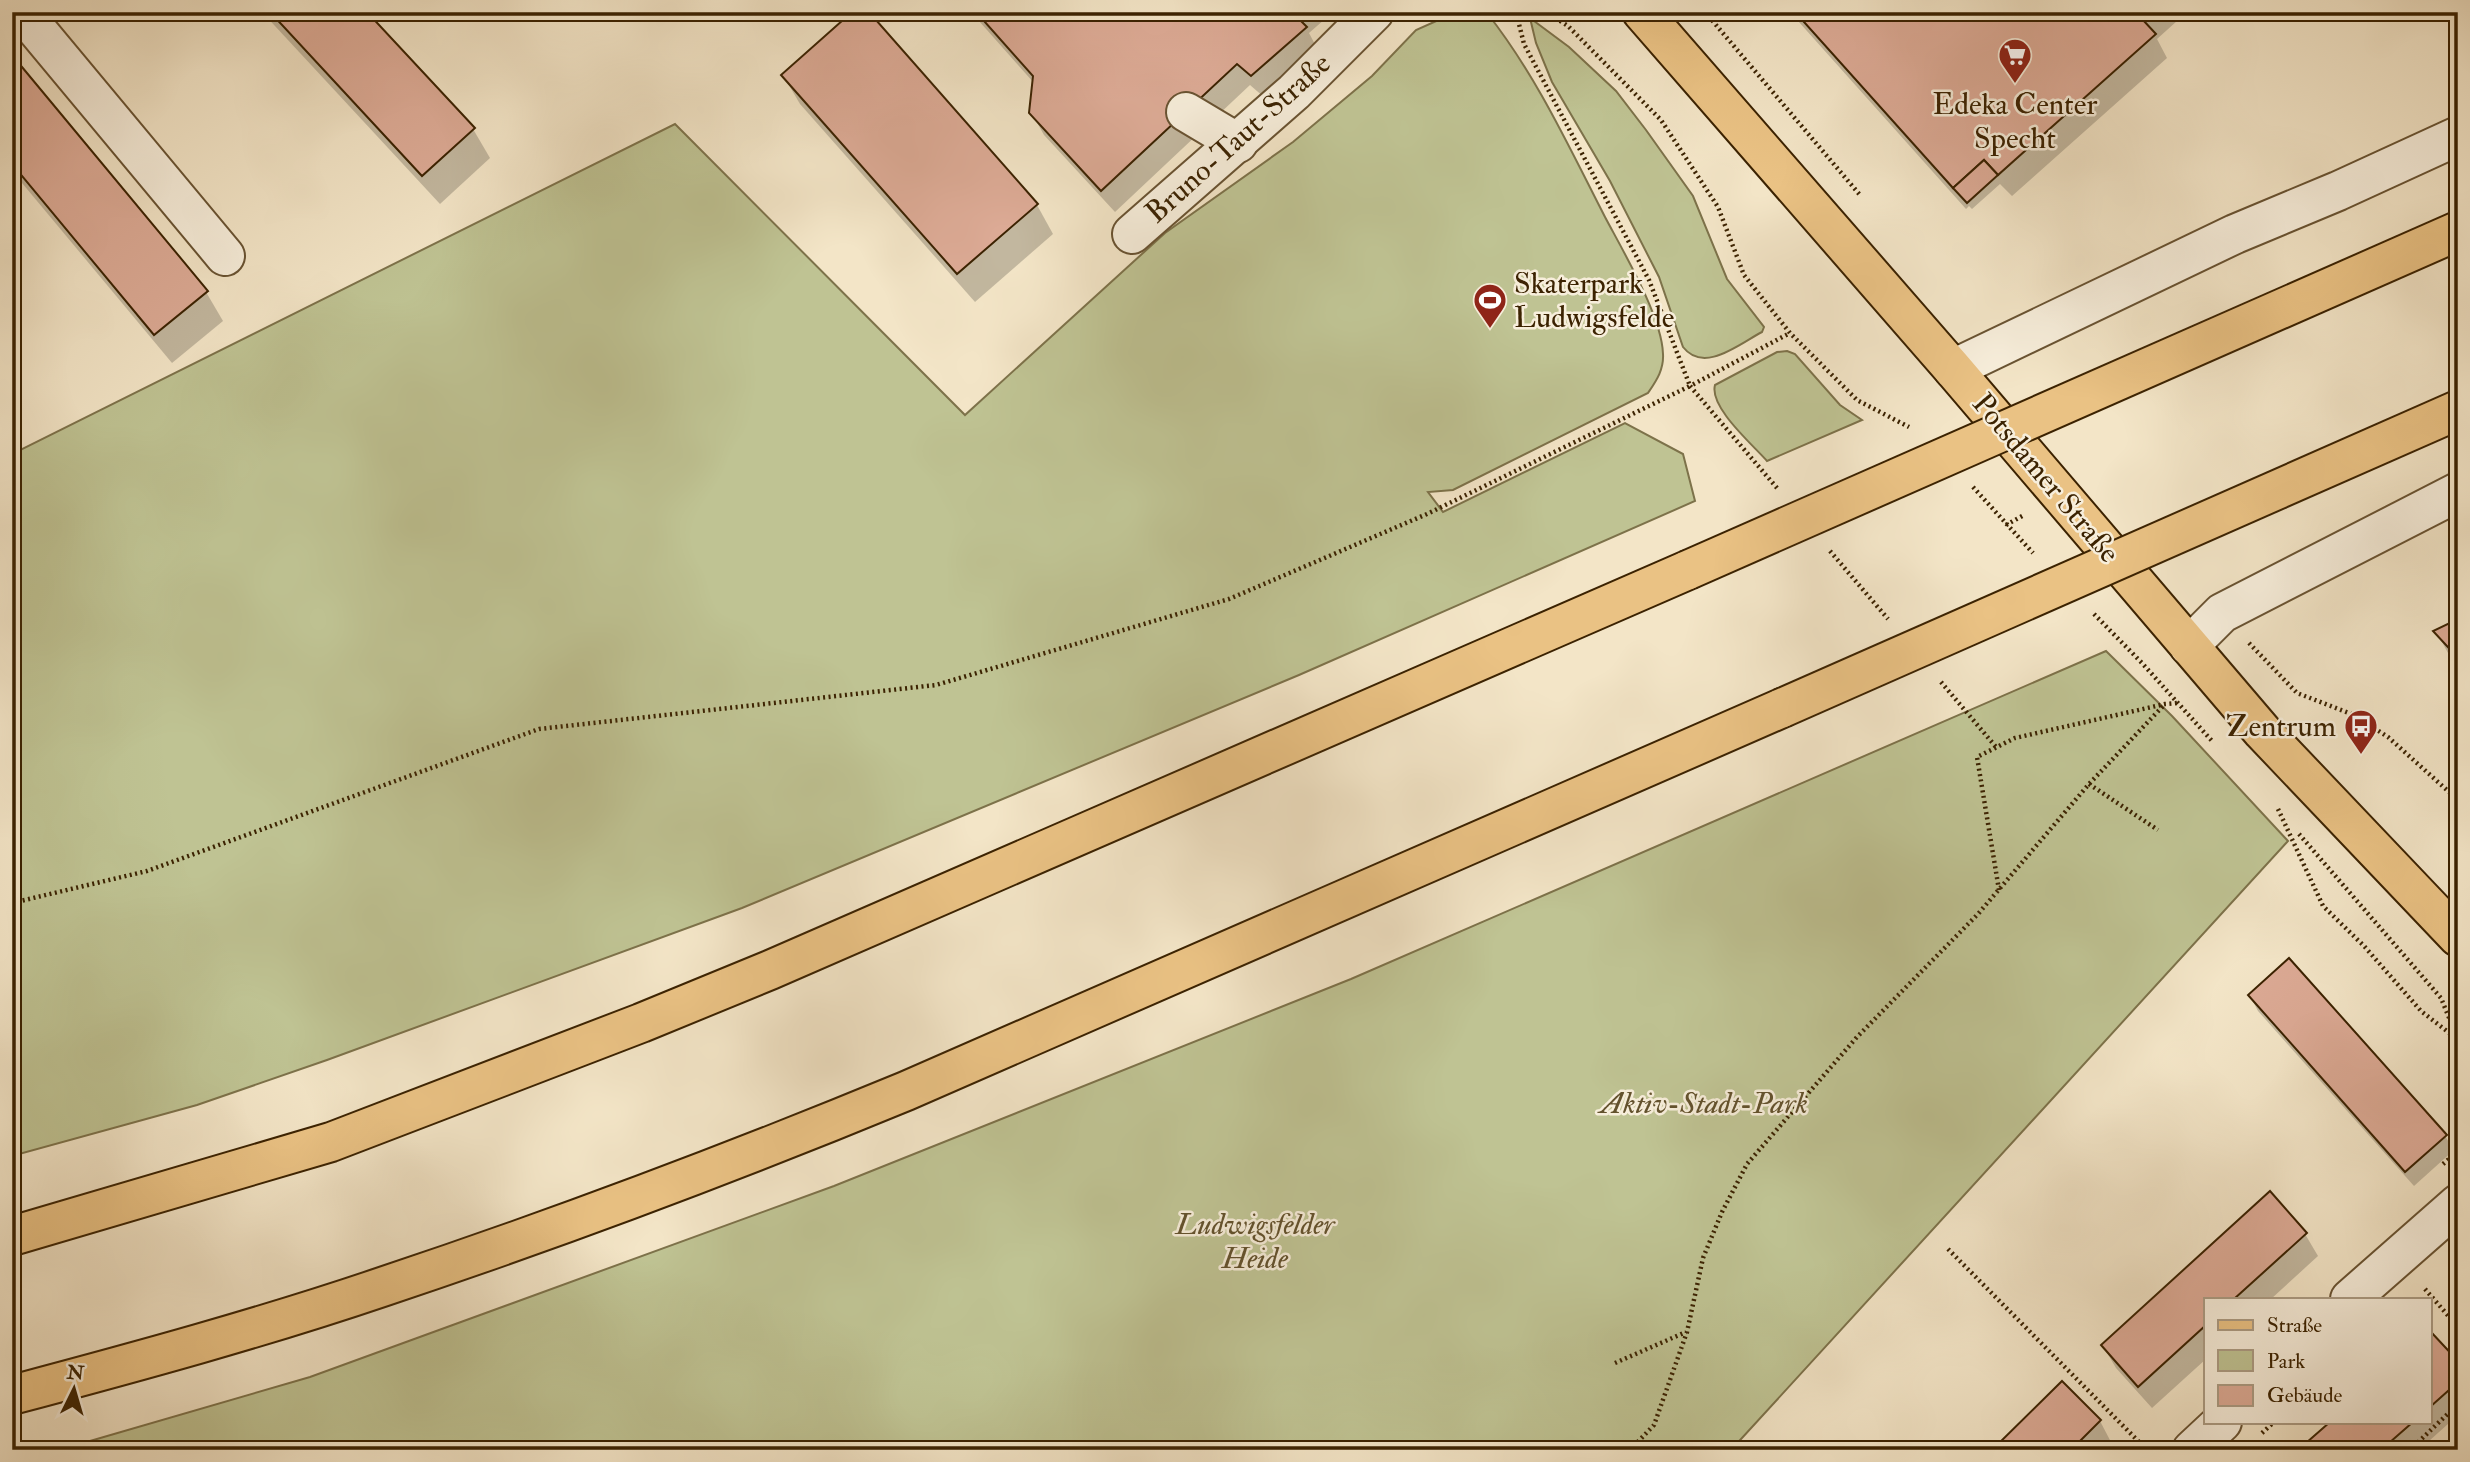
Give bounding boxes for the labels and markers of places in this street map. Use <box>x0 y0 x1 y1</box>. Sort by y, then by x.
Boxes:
supermarket icon: Edeka Center Specht <box>1996 36 2034 85</box>
place label: Edeka Center Specht <box>1933 86 2097 157</box>
place label: Skaterpark Ludwigsfelde <box>1514 265 1674 336</box>
sports icon: Skaterpark Ludwigsfelde <box>1471 281 1509 330</box>
bus stop icon: Zentrum <box>2342 707 2380 756</box>
place label: Zentrum <box>2226 708 2336 745</box>

